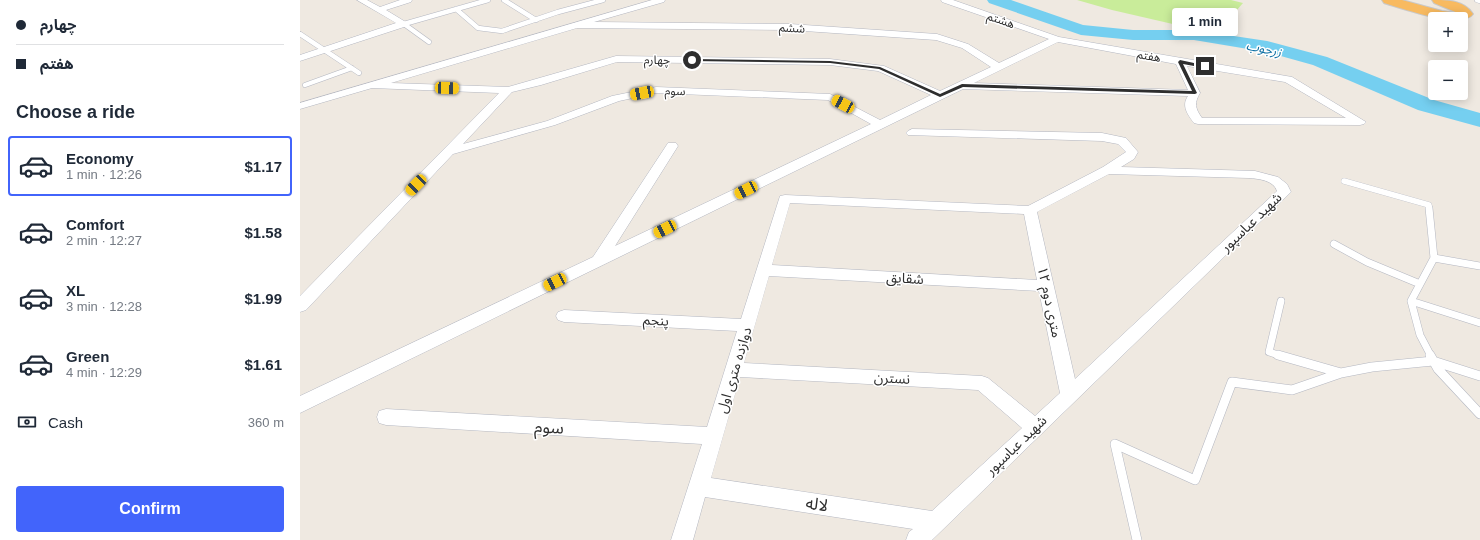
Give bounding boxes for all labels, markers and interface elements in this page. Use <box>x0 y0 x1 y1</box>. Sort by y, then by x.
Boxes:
callout: 1 min <box>1172 8 1238 36</box>
street label: هشتم <box>985 9 1017 33</box>
map controls <box>1428 12 1468 100</box>
button: + <box>1428 12 1468 52</box>
text: 1 min <box>1188 14 1222 29</box>
text: چهارم <box>40 16 77 33</box>
street label: ششم <box>778 20 806 38</box>
water label: زرجوب <box>1245 37 1283 60</box>
street label: هفتم <box>1136 47 1162 67</box>
route start <box>683 51 701 69</box>
street label: چهارم <box>644 53 670 69</box>
text: هفتم <box>40 55 74 72</box>
route end <box>1196 57 1214 75</box>
button: − <box>1428 60 1468 100</box>
car <box>435 82 459 94</box>
street label: سوم <box>664 84 686 100</box>
car <box>629 85 655 101</box>
car <box>830 93 856 115</box>
text: Choose a ride <box>16 102 135 122</box>
icon: car <box>18 148 54 184</box>
text: Economy <box>66 150 134 167</box>
text: $1.17 <box>244 158 282 175</box>
text: 1 min · 12:26 <box>66 167 142 182</box>
car <box>403 172 429 198</box>
car <box>733 179 759 201</box>
street label: شهید عباسپور <box>1216 189 1286 257</box>
icon: car <box>18 214 54 250</box>
text: Comfort <box>66 216 124 233</box>
car <box>652 218 678 240</box>
text: $1.58 <box>244 224 282 241</box>
text: 2 min · 12:27 <box>66 233 142 248</box>
street label: ۱۲ متری دوم <box>1032 265 1065 340</box>
street label: شقایق <box>886 269 924 289</box>
car <box>542 271 568 293</box>
icon: car <box>18 280 54 316</box>
text: XL <box>66 282 85 299</box>
text: $1.99 <box>244 290 282 307</box>
text: 3 min · 12:28 <box>66 299 142 314</box>
street label: پنجم <box>643 311 669 332</box>
street label: دوازده متری اول <box>713 325 756 415</box>
icon: car <box>18 346 54 382</box>
text: Green <box>66 348 109 365</box>
text: $1.61 <box>244 356 282 373</box>
text: 4 min · 12:29 <box>66 365 142 380</box>
street label: نسترن <box>874 369 911 388</box>
icon: cash <box>16 411 38 433</box>
street label: شهید عباسپور <box>981 412 1051 480</box>
text: Cash <box>48 414 83 431</box>
text: 360 m <box>248 415 284 430</box>
street label: سوم <box>534 417 564 441</box>
button: Confirm <box>16 486 284 532</box>
street label: لاله <box>804 493 830 516</box>

